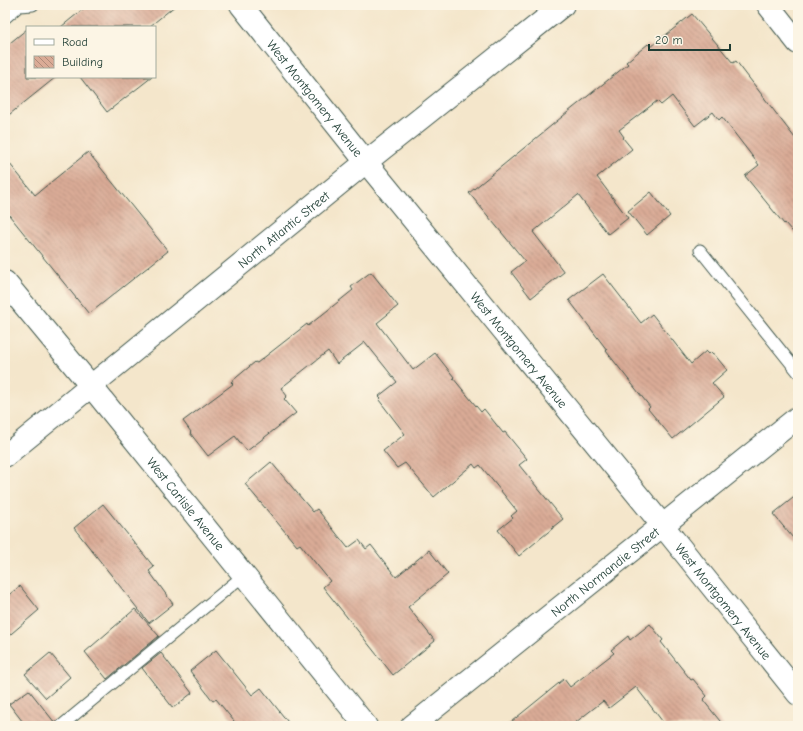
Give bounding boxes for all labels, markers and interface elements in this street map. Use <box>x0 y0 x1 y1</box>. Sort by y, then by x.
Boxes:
legend <box>26 26 156 78</box>
scale bar <box>649 26 730 52</box>
text: 20 m <box>655 33 683 47</box>
text: Road <box>62 35 88 49</box>
street label: West Montgomery Avenue <box>264 37 366 160</box>
text: Building <box>62 55 103 69</box>
street label: North Atlantic Street <box>235 187 333 271</box>
street label: West Montgomery Avenue <box>468 289 571 411</box>
street label: West Carlisle Avenue <box>144 454 228 553</box>
street label: North Normandie Street <box>548 523 663 619</box>
street label: West Montgomery Avenue <box>672 540 775 663</box>

